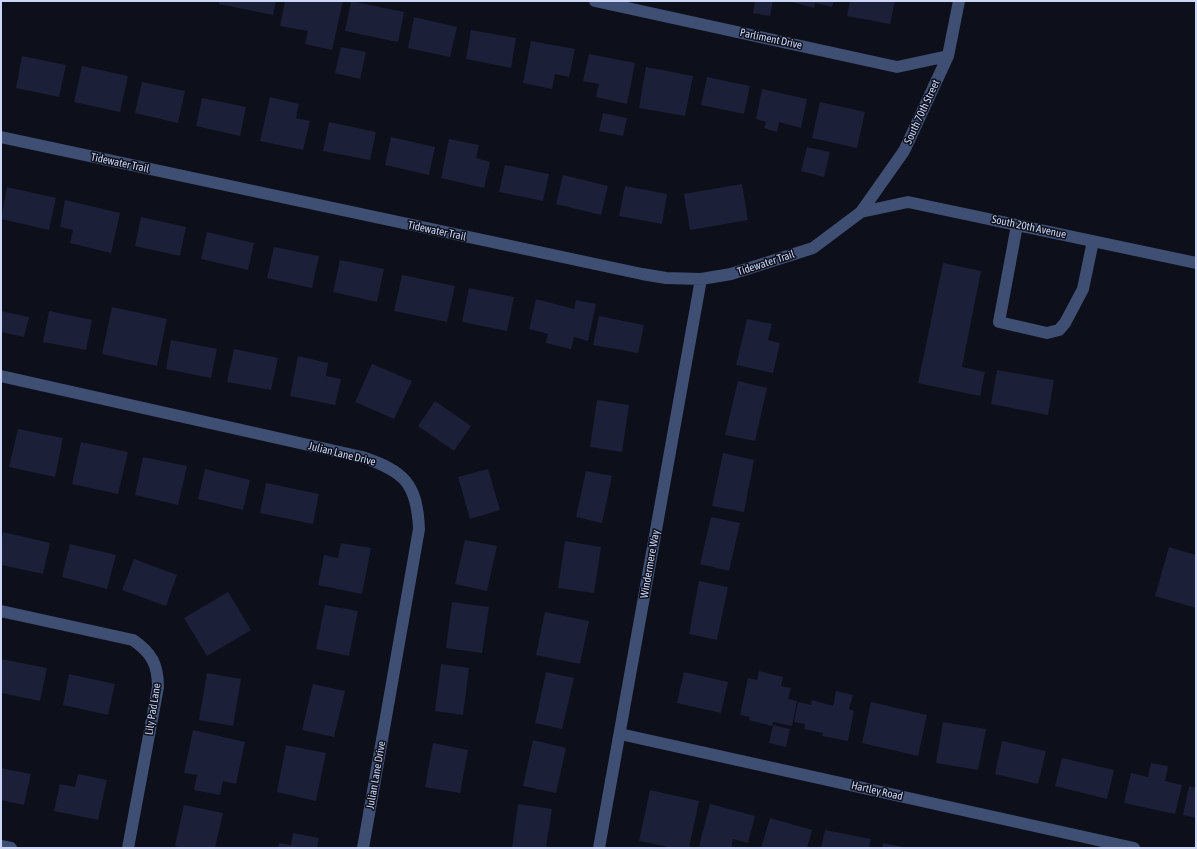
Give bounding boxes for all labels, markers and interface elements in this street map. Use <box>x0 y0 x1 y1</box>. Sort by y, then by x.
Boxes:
street label: Parliment Drive <box>739 26 803 52</box>
street label: South 70th Street <box>901 78 943 146</box>
street label: Tidewater Trail <box>90 150 150 176</box>
street label: South 20th Avenue <box>991 213 1067 241</box>
street label: Tidewater Trail <box>407 218 467 244</box>
street label: Tidewater Trail <box>736 248 796 278</box>
street label: Julian Lane Drive <box>307 439 377 469</box>
street label: Windermere Way <box>637 529 663 599</box>
street label: Lily Pad Lane <box>142 682 164 736</box>
street label: Julian Lane Drive <box>364 740 388 810</box>
street label: Hartley Road <box>850 779 904 803</box>

